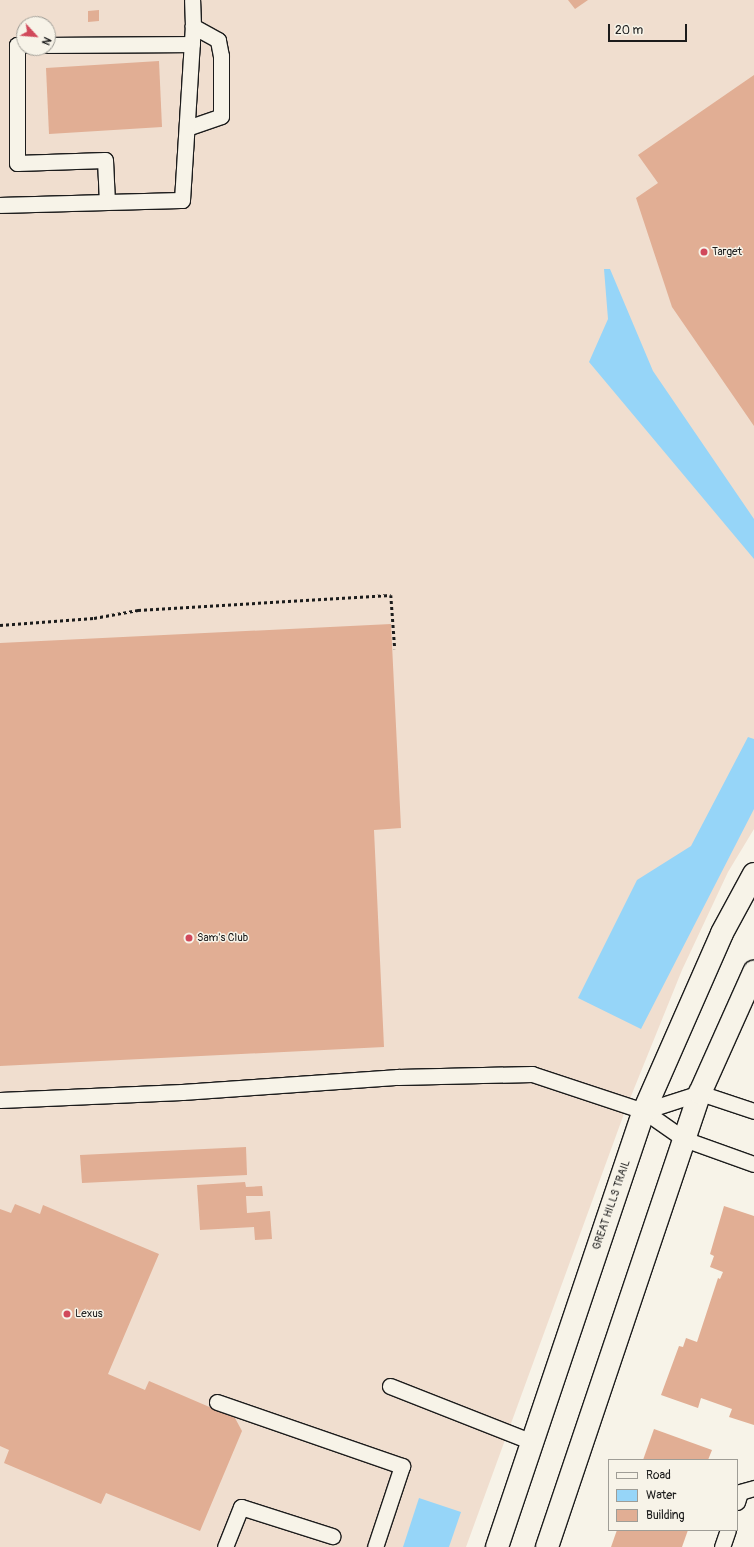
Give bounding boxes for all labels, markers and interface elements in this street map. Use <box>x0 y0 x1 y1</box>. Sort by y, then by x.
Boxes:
north arrow <box>16 16 56 56</box>
scale bar <box>610 16 689 42</box>
text: 20 m <box>615 23 643 38</box>
text: N <box>39 35 54 47</box>
place label: Target <box>712 245 742 259</box>
marker: Target <box>699 247 709 257</box>
place label: Sam's Club <box>197 931 248 945</box>
marker: Sam's Club <box>184 933 194 943</box>
street label: GREAT HILLS TRAIL <box>590 1158 634 1252</box>
place label: Lexus <box>75 1307 103 1321</box>
marker: Lexus <box>62 1309 72 1319</box>
legend <box>608 1459 738 1531</box>
text: Road <box>646 1468 671 1483</box>
text: Water <box>646 1488 677 1503</box>
text: Building <box>646 1508 685 1523</box>

